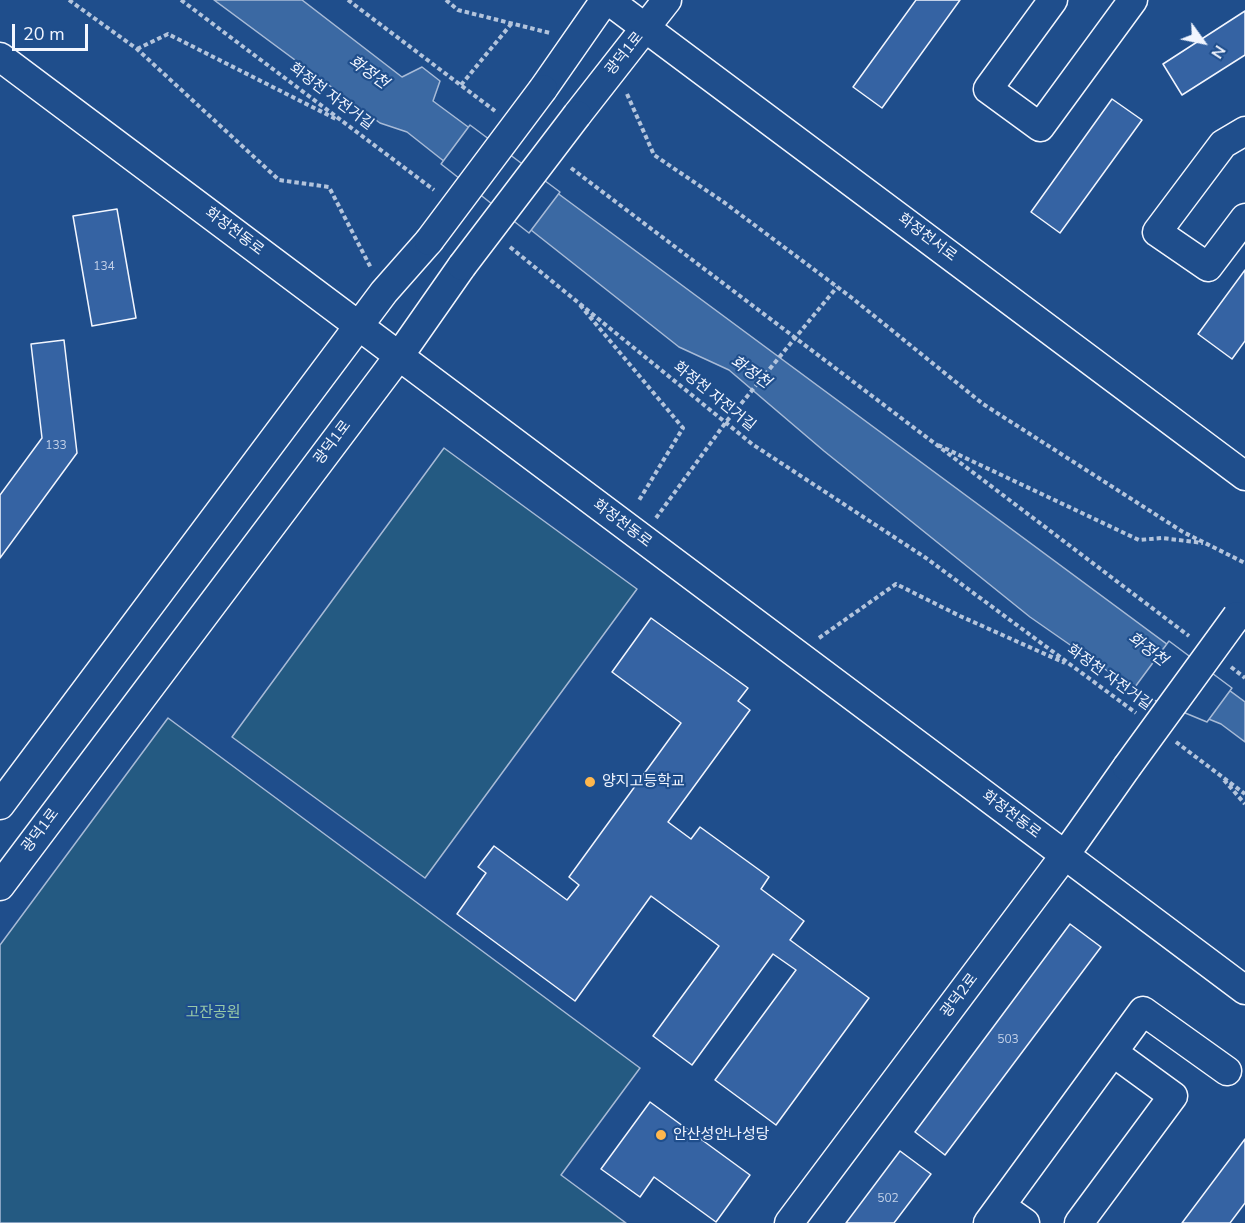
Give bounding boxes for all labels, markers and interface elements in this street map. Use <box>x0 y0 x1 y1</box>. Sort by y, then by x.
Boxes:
scale bar <box>15 12 92 50</box>
north arrow <box>1173 12 1233 72</box>
text: 20 m <box>23 22 65 46</box>
street label: 광덕1로 <box>602 29 648 79</box>
text: N <box>1206 41 1231 63</box>
water label: 화정천 <box>344 52 392 94</box>
street label: 화정천 자전거길 <box>285 60 377 134</box>
street label: 화정천동로 <box>201 204 267 260</box>
street label: 화정천서로 <box>894 210 960 266</box>
house number: 134 <box>93 260 115 274</box>
water label: 화정천 <box>726 353 774 393</box>
street label: 화정천 자전거길 <box>669 358 759 436</box>
street label: 광덕1로 <box>311 417 355 469</box>
house number: 133 <box>45 439 67 453</box>
street label: 화정천동로 <box>589 496 655 552</box>
water label: 화정천 <box>1124 629 1170 671</box>
street label: 화정천 자전거길 <box>1063 641 1155 715</box>
place label: 양지고등학교 <box>602 773 685 791</box>
marker: 양지고등학교 <box>583 775 597 789</box>
street label: 화정천동로 <box>978 787 1044 843</box>
street label: 광덕1로 <box>19 805 63 857</box>
street label: 광덕2로 <box>938 970 982 1022</box>
park label: 고잔공원 <box>185 1004 241 1022</box>
house number: 503 <box>997 1033 1019 1047</box>
place label: 안산성안나성당 <box>673 1126 770 1144</box>
marker: 안산성안나성당 <box>654 1128 668 1142</box>
house number: 502 <box>877 1192 899 1206</box>

